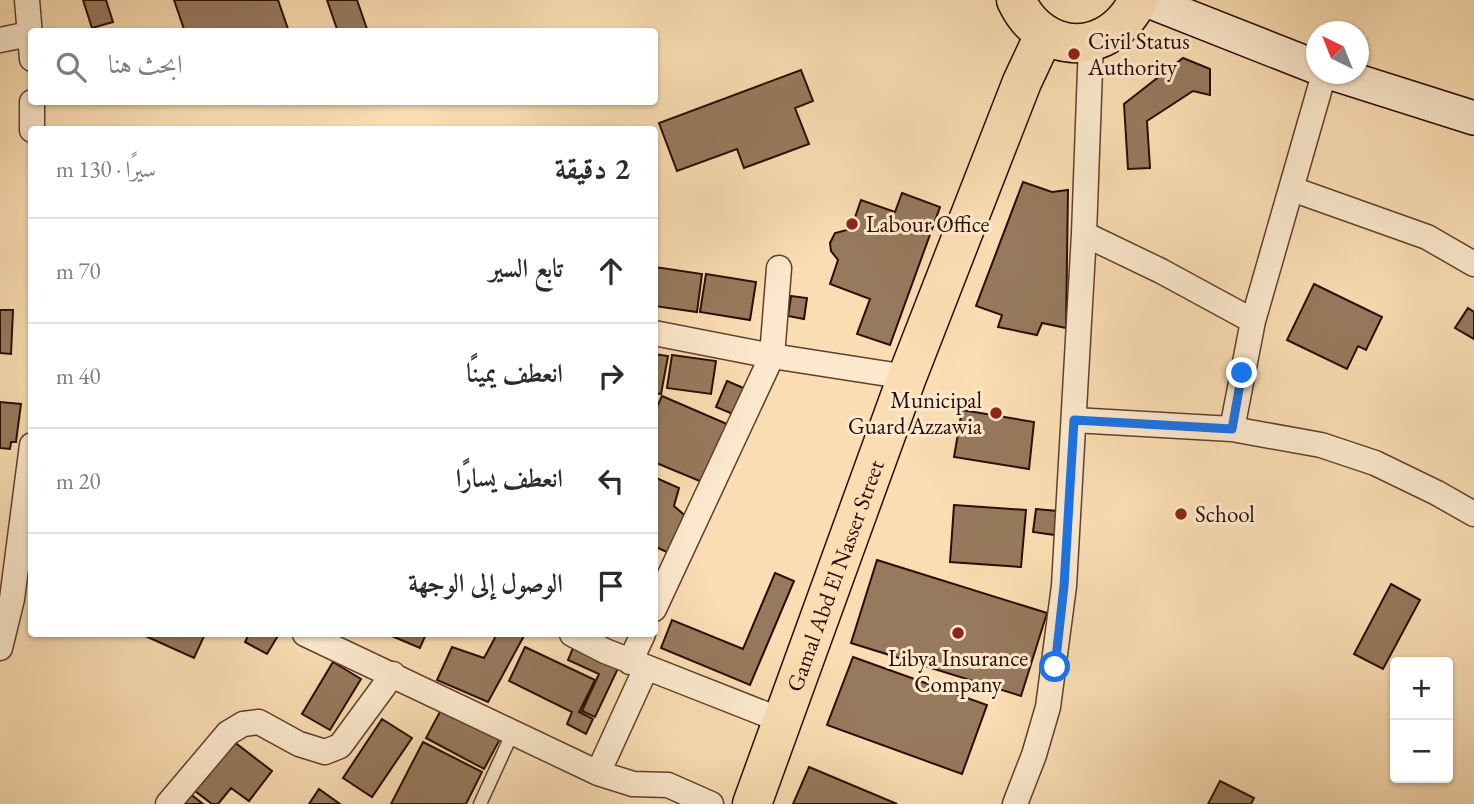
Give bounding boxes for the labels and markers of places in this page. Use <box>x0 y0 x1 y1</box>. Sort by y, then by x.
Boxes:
place label: Civil Status Authority <box>1087 26 1190 82</box>
marker: Civil Status Authority <box>1066 46 1082 62</box>
place label: Labour Office <box>866 209 990 239</box>
marker: Labour Office <box>844 216 860 232</box>
place label: Municipal Guard Azzawia <box>848 385 983 441</box>
marker: Municipal Guard Azzawia <box>988 405 1004 421</box>
place label: School <box>1195 499 1255 529</box>
marker: School <box>1173 506 1189 522</box>
marker: Libya Insurance Company <box>950 625 966 641</box>
place label: Libya Insurance Company <box>888 643 1028 699</box>

